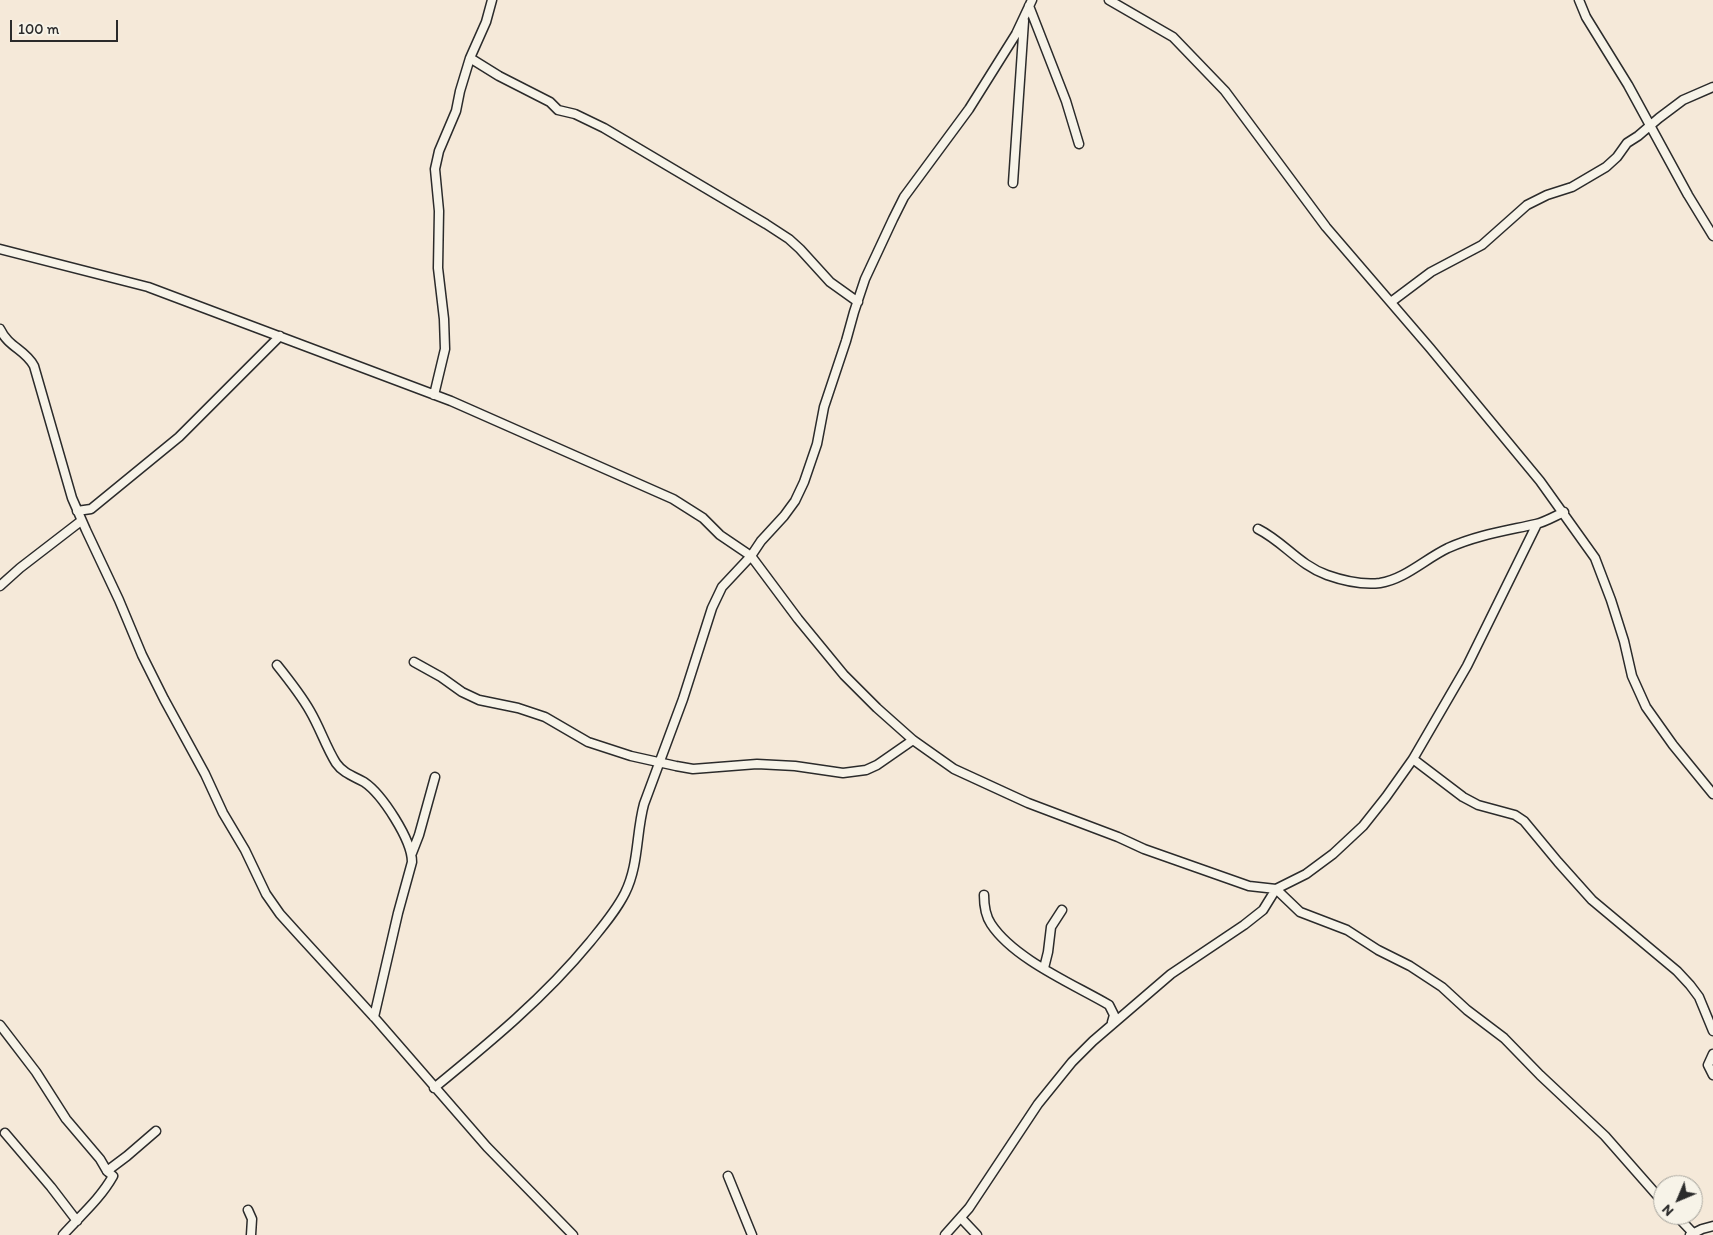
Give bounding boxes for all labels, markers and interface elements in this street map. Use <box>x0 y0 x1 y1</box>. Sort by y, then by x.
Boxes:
scale bar <box>12 10 120 42</box>
text: 100 m <box>18 20 59 38</box>
north arrow <box>1653 1175 1703 1225</box>
text: N <box>1658 1201 1677 1220</box>

